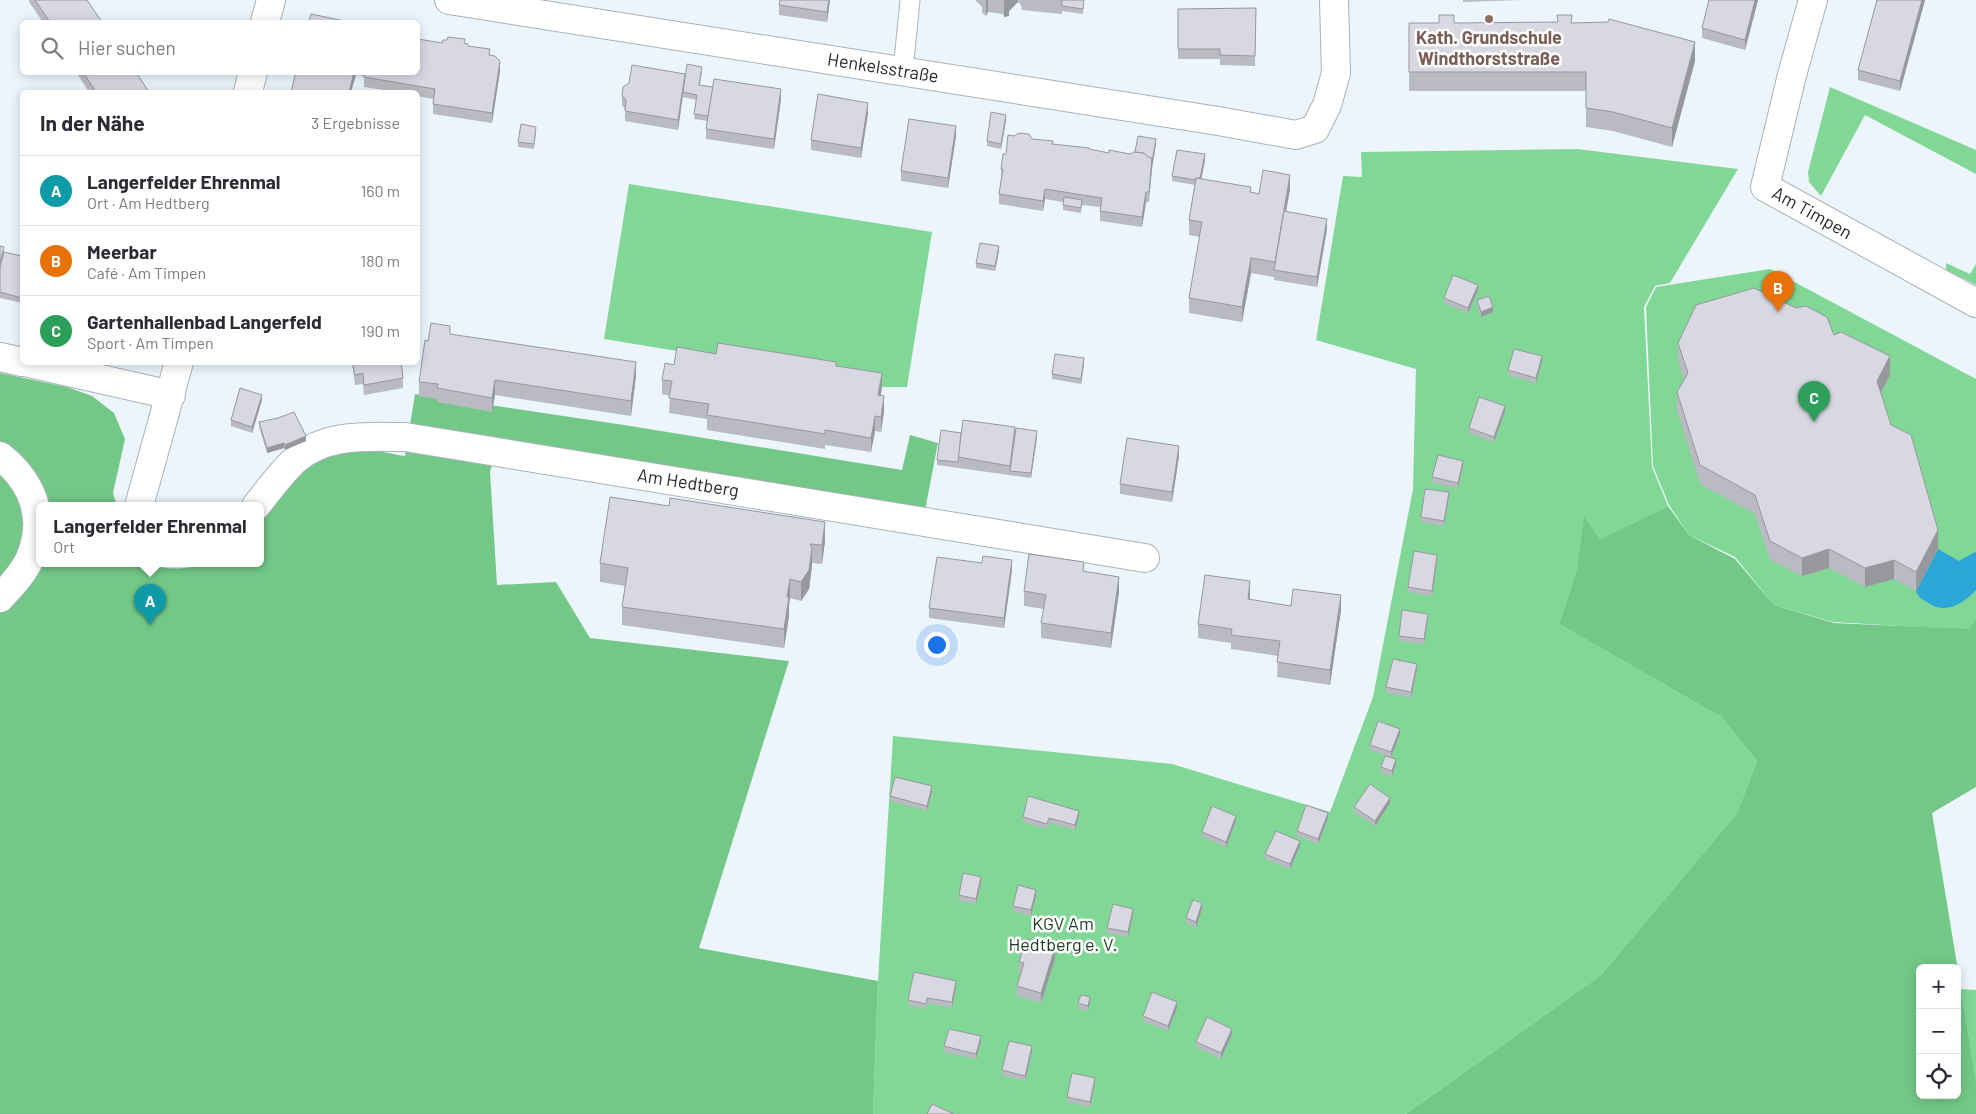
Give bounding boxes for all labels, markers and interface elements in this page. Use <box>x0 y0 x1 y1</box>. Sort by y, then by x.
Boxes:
marker: Kath. Grundschule Windthorststraße <box>1483 13 1495 25</box>
search box <box>20 20 420 75</box>
place label: Kath. Grundschule Windthorststraße <box>1416 26 1562 69</box>
icon: search <box>38 34 66 62</box>
text: Hier suchen <box>78 36 176 59</box>
street label: Henkelsstraße <box>826 47 940 87</box>
text: In der Nähe <box>40 110 145 135</box>
text: 3 Ergebnisse <box>311 113 400 132</box>
text: Langerfelder Ehrenmal <box>87 170 280 193</box>
text: A <box>51 181 61 200</box>
text: 160 m <box>361 181 400 200</box>
street label: Am Timpen <box>1769 181 1856 243</box>
text: Ort · Am Hedtberg <box>87 193 210 212</box>
text: Meerbar <box>87 240 157 263</box>
text: B <box>51 251 61 270</box>
text: 180 m <box>361 251 400 270</box>
text: Café · Am Timpen <box>87 263 206 282</box>
pin: B <box>1762 271 1794 312</box>
text: Gartenhallenbad Langerfeld <box>87 310 322 333</box>
text: C <box>51 321 61 340</box>
text: 190 m <box>361 321 400 340</box>
text: Sport · Am Timpen <box>87 333 214 352</box>
pin: C <box>1798 381 1830 422</box>
street label: Am Hedtberg <box>636 463 740 501</box>
popup <box>36 502 264 567</box>
text: Langerfelder Ehrenmal <box>53 514 247 537</box>
text: Ort <box>53 537 75 556</box>
pin: A <box>134 584 166 625</box>
your location <box>924 632 950 658</box>
park label: KGV Am Hedtberg e. V. <box>1009 912 1117 955</box>
map controls <box>1916 964 1961 1099</box>
button: + <box>1916 964 1961 1009</box>
button: − <box>1916 1009 1961 1054</box>
button: locate <box>1916 1054 1961 1099</box>

